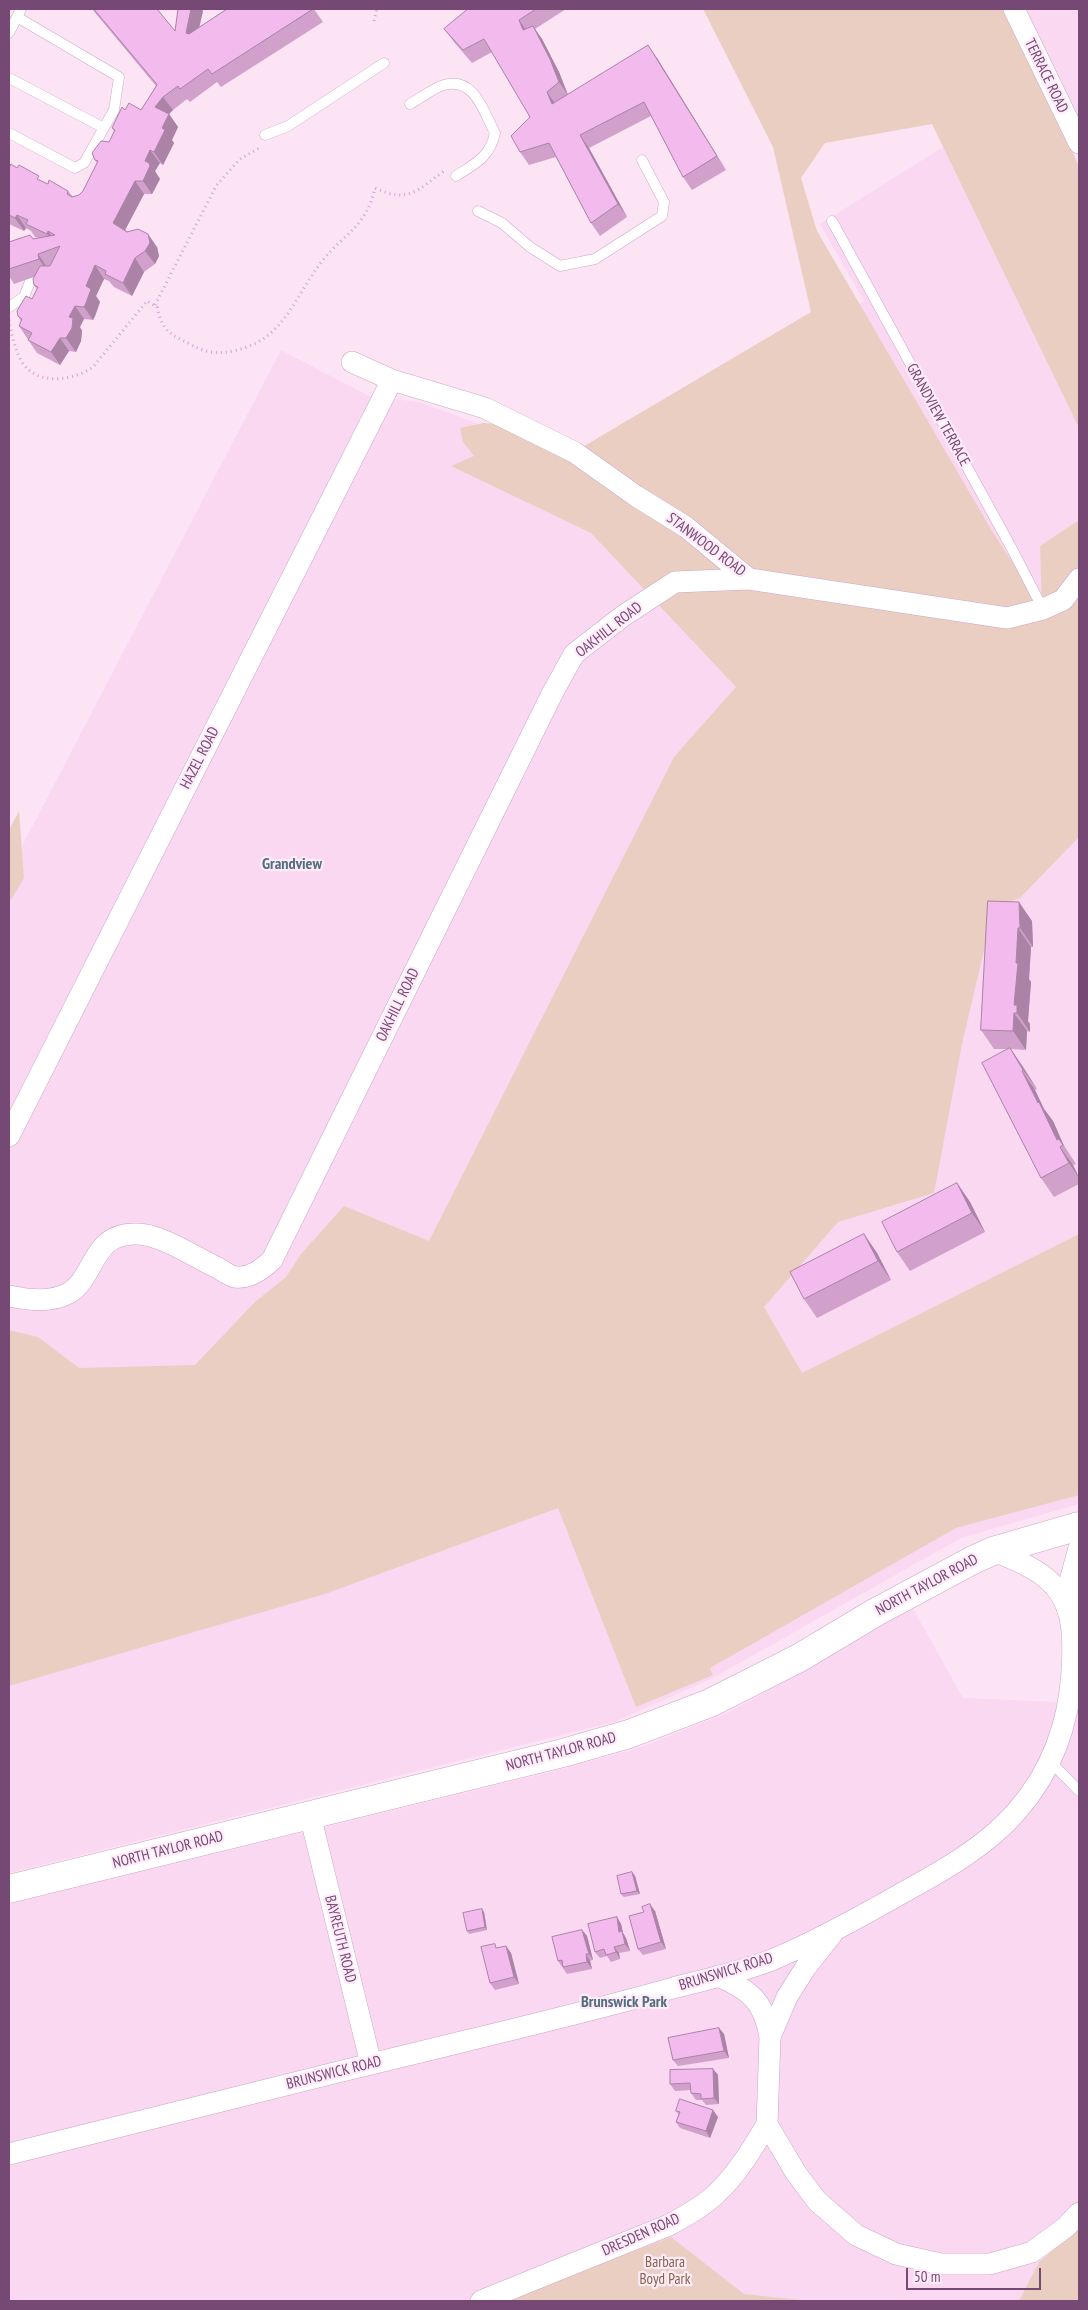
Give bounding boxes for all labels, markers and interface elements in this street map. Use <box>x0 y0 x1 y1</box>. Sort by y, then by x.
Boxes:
street label: TERRACE ROAD <box>1020 36 1072 116</box>
street label: GRANDVIEW TERRACE <box>902 361 974 469</box>
street label: STANWOOD ROAD <box>663 509 749 581</box>
street label: OAKHILL ROAD <box>572 599 646 661</box>
street label: HAZEL ROAD <box>177 724 223 792</box>
district label: Grandview <box>262 854 322 874</box>
street label: OAKHILL ROAD <box>373 965 423 1045</box>
street label: NORTH TAYLOR ROAD <box>873 1550 981 1620</box>
street label: NORTH TAYLOR ROAD <box>504 1729 618 1775</box>
street label: NORTH TAYLOR ROAD <box>111 1828 225 1872</box>
street label: BAYREUTH ROAD <box>320 1894 360 1984</box>
street label: BRUNSWICK ROAD <box>677 1949 775 1995</box>
district label: Brunswick Park <box>581 1992 667 2012</box>
street label: BRUNSWICK ROAD <box>285 2053 383 2093</box>
street label: DRESDEN ROAD <box>599 2210 683 2260</box>
park label: Barbara Boyd Park <box>640 2254 690 2289</box>
scale bar <box>908 2258 1043 2290</box>
text: 50 m <box>914 2267 940 2286</box>

